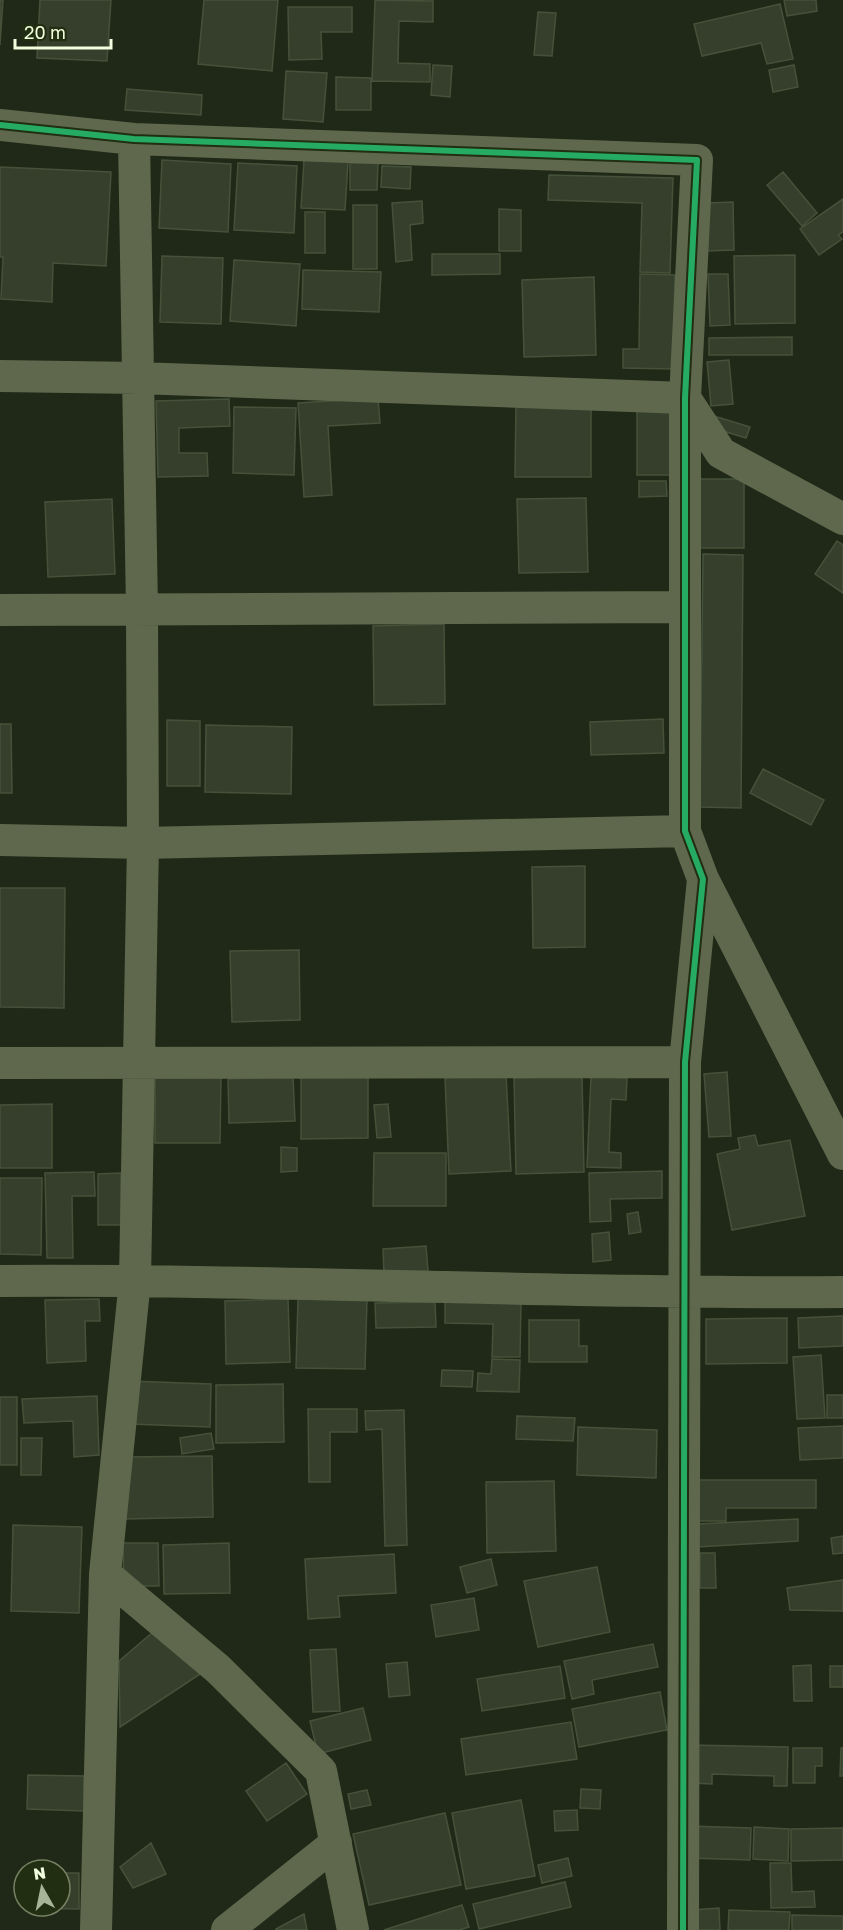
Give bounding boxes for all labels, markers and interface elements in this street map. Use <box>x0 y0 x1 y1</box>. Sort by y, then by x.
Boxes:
scale bar <box>15 12 111 50</box>
text: 20 m <box>24 21 66 43</box>
north arrow <box>12 1858 72 1918</box>
text: N <box>32 1862 47 1884</box>

